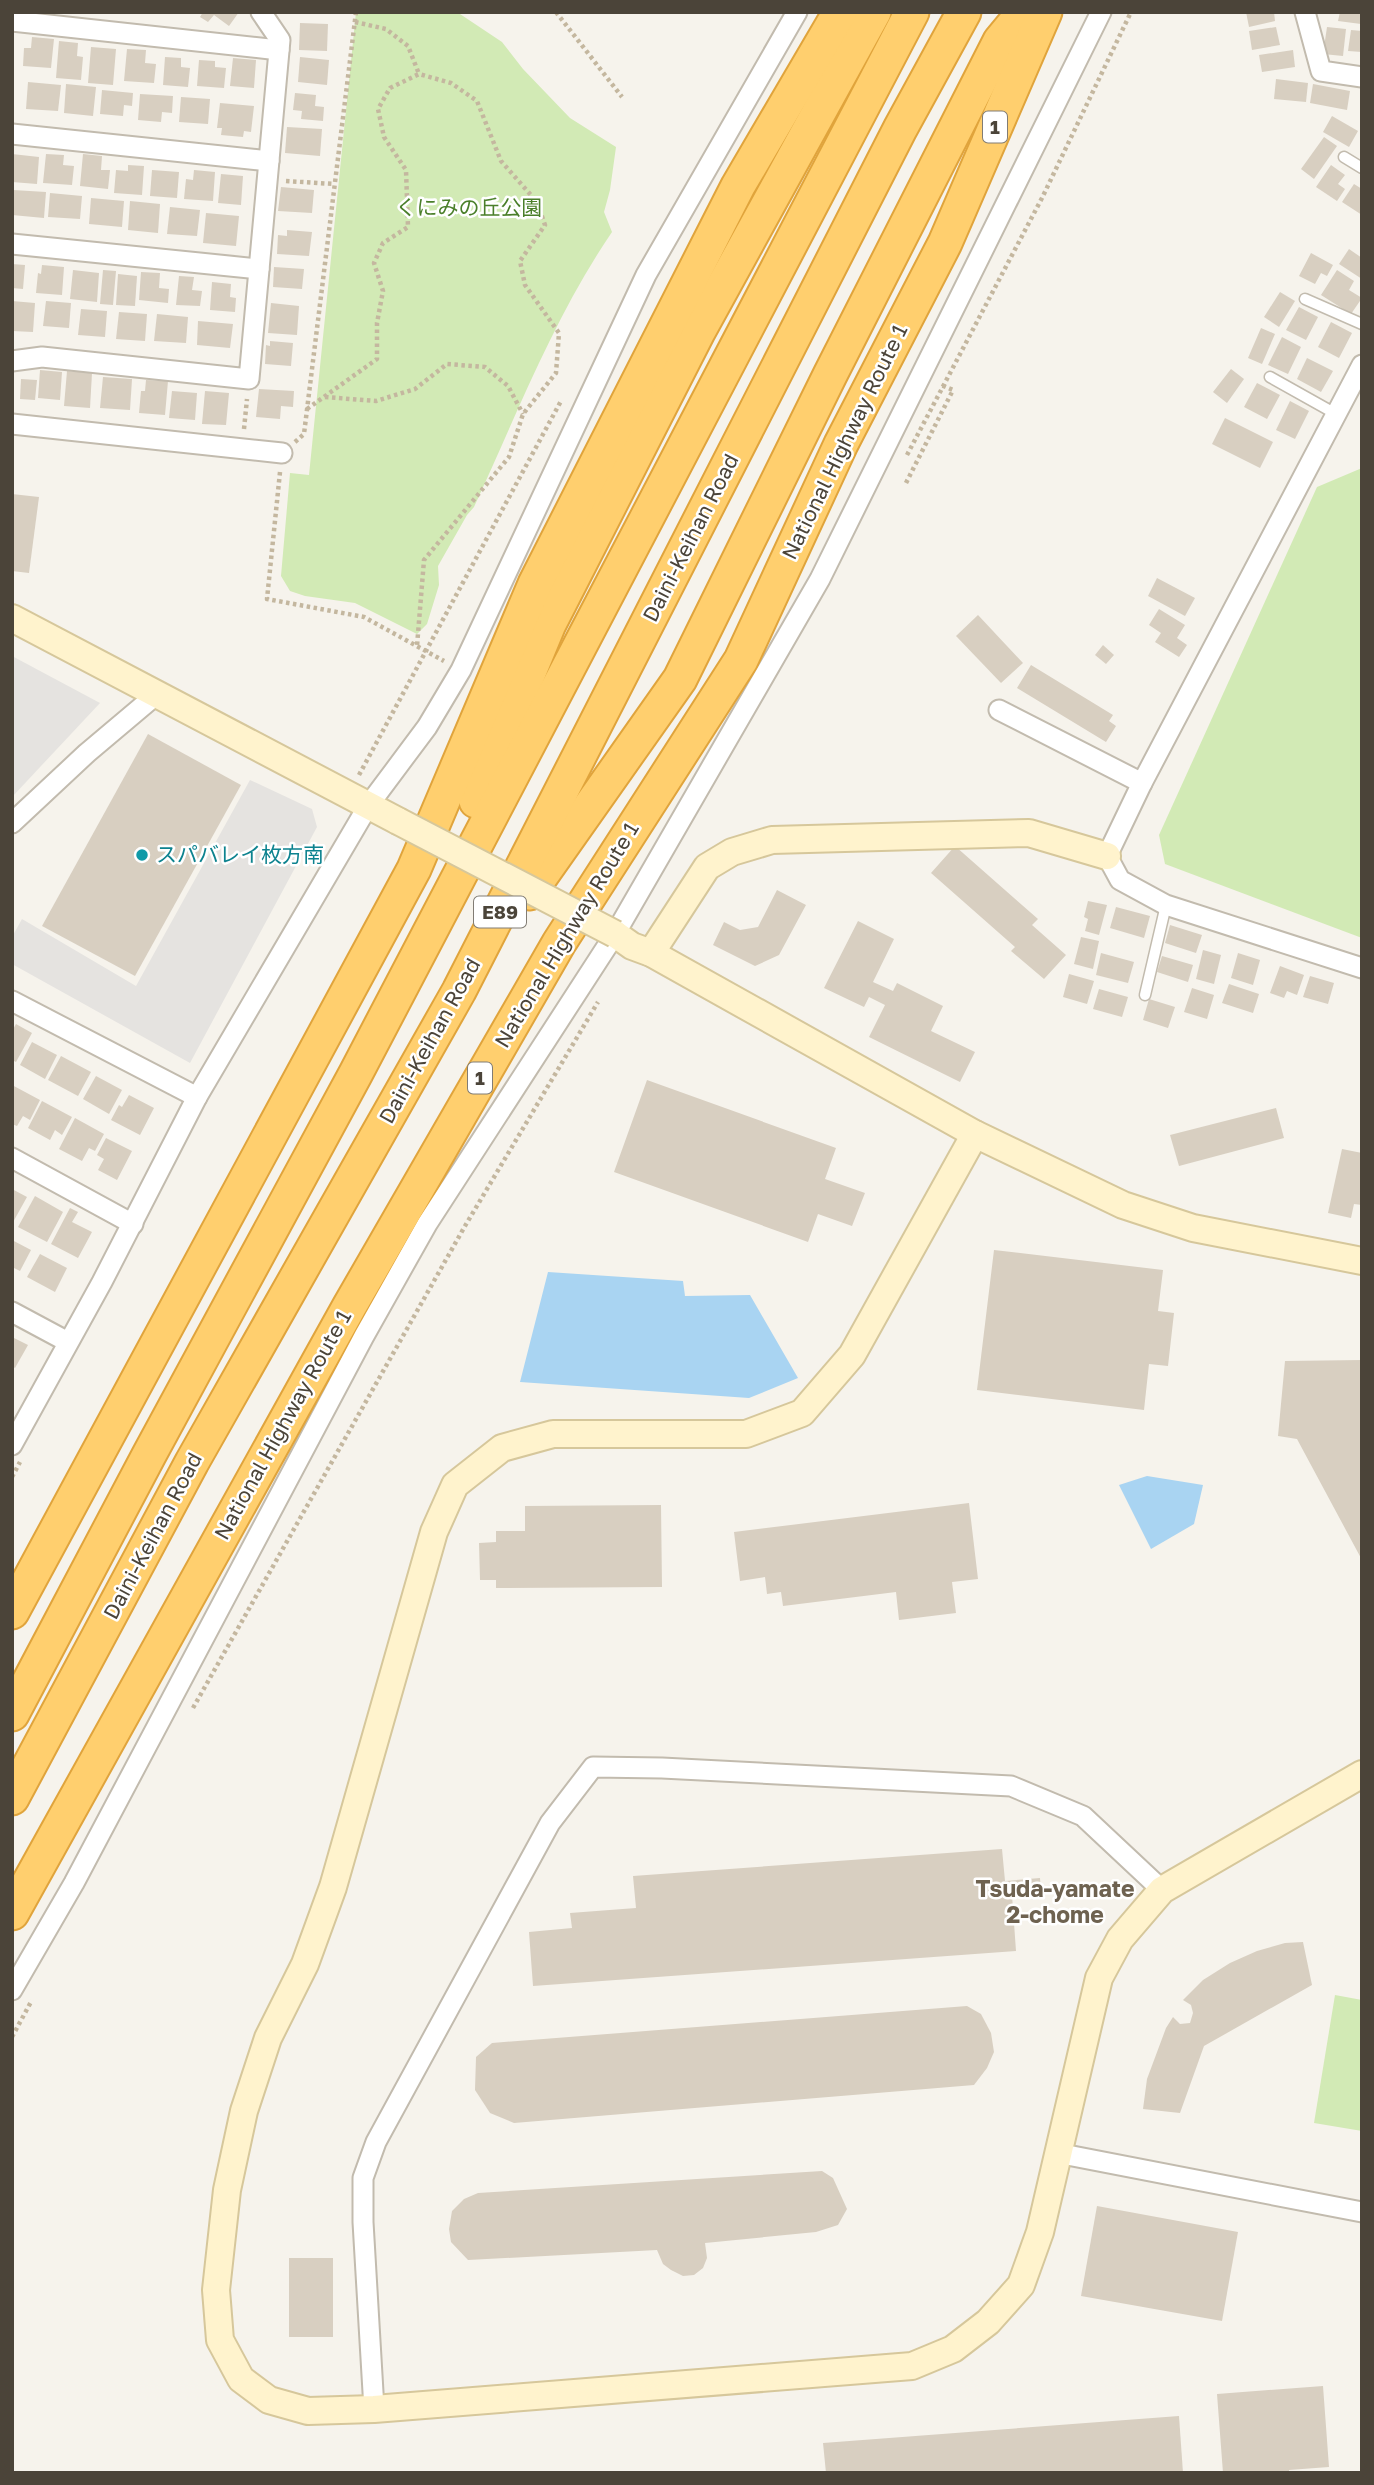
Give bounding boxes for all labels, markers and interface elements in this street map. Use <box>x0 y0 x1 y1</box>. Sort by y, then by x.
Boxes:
road number: 1 <box>983 111 1007 142</box>
park label: くにみの丘公園 <box>396 194 543 220</box>
street label: National Highway Route 1 <box>776 320 912 563</box>
street label: Daini-Keihan Road <box>637 449 744 626</box>
street label: National Highway Route 1 <box>488 817 644 1052</box>
place label: スパバレイ枚方南 <box>156 841 324 867</box>
marker: スパバレイ枚方南 <box>134 847 150 863</box>
road number: E89 <box>474 896 526 928</box>
street label: Daini-Keihan Road <box>373 953 485 1128</box>
road number: 1 <box>468 1062 492 1094</box>
street label: National Highway Route 1 <box>208 1305 356 1544</box>
street label: Daini-Keihan Road <box>97 1448 207 1623</box>
district label: Tsuda-yamate 2-chome <box>975 1874 1135 1928</box>

